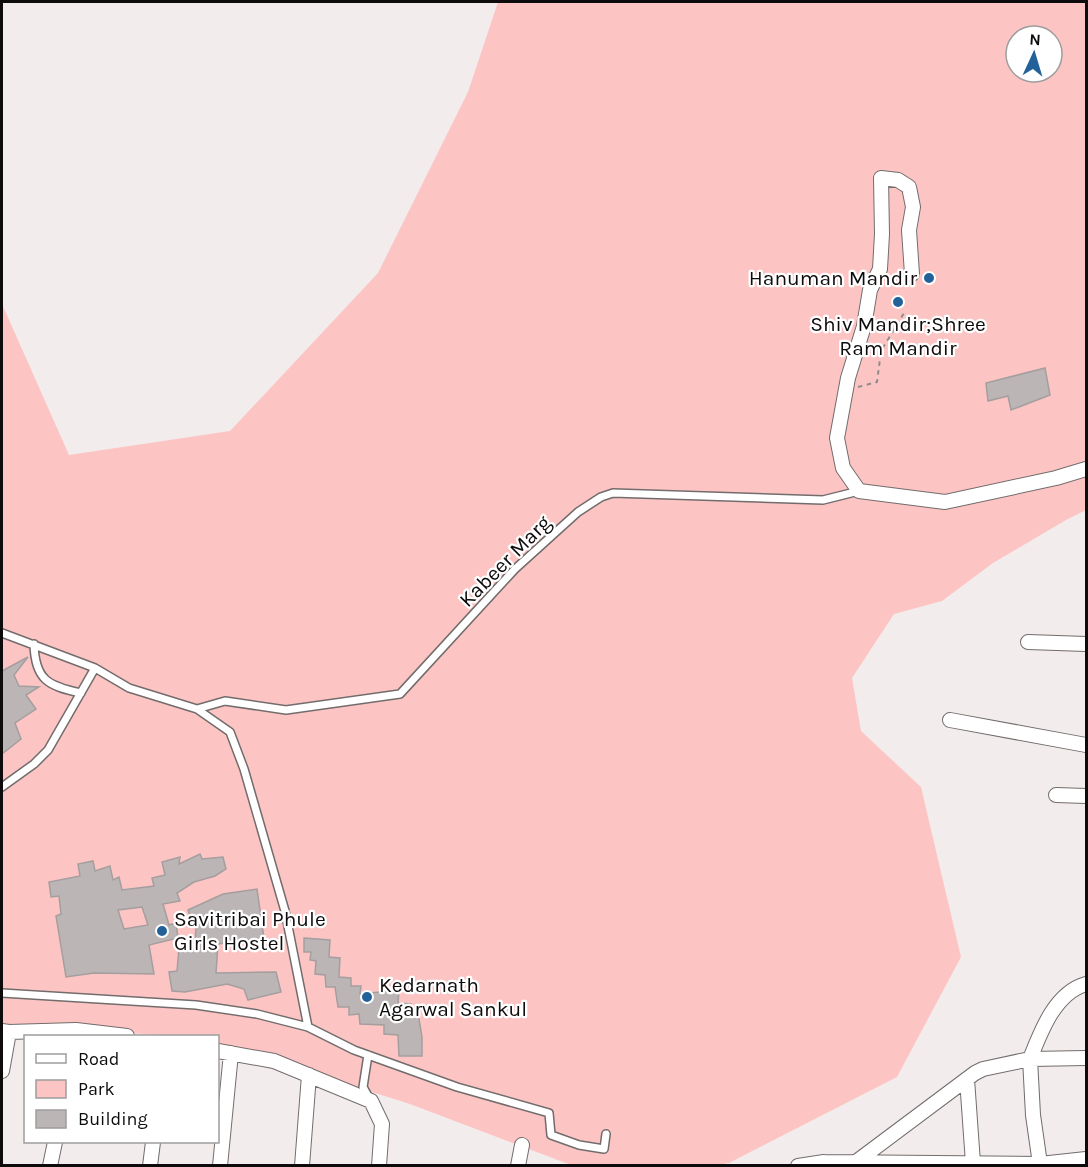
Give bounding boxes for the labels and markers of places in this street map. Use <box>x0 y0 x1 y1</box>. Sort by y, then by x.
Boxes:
place label: Hanuman Mandir <box>749 266 917 290</box>
marker: Hanuman Mandir <box>922 271 936 285</box>
marker: Shiv Mandir;Shree Ram Mandir <box>891 295 905 309</box>
place label: Shiv Mandir;Shree Ram Mandir <box>810 312 986 360</box>
place label: Savitribai Phule Girls Hostel <box>174 907 326 955</box>
marker: Savitribai Phule Girls Hostel <box>155 924 169 938</box>
place label: Kedarnath Agarwal Sankul <box>379 973 527 1021</box>
marker: Kedarnath Agarwal Sankul <box>360 990 374 1004</box>

